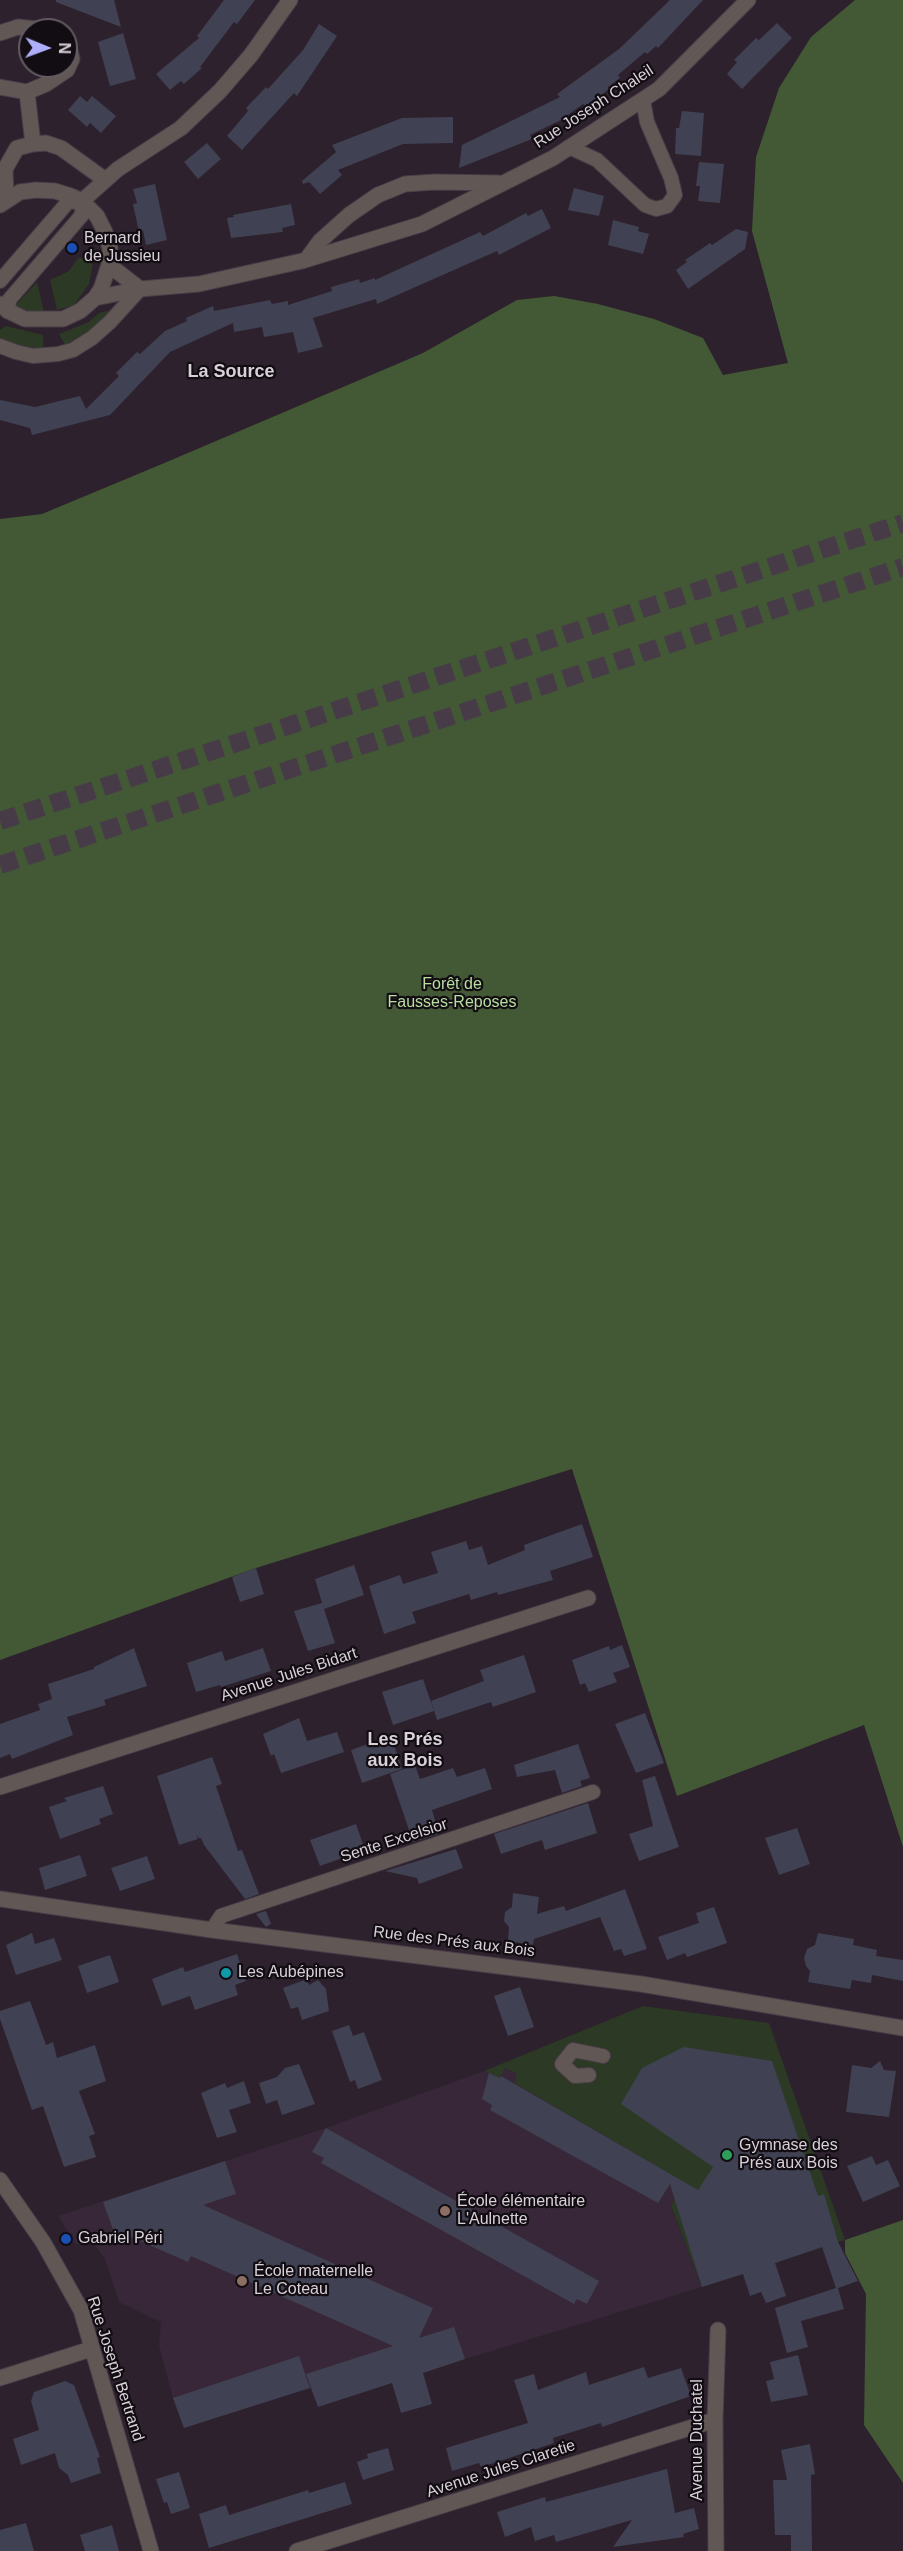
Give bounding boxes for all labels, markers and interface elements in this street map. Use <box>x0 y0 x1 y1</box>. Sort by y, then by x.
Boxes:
north arrow <box>18 18 78 78</box>
text: N <box>56 42 73 54</box>
street label: Rue Joseph Chaleil <box>531 61 657 153</box>
place label: Bernard de Jussieu <box>84 229 160 267</box>
marker: Bernard de Jussieu <box>65 241 79 255</box>
district label: La Source <box>187 361 275 383</box>
park label: Forêt de Fausses-Reposes <box>388 975 516 1013</box>
street label: Avenue Jules Bidart <box>219 1644 359 1706</box>
district label: Les Prés aux Bois <box>367 1729 443 1772</box>
street label: Sente Excelsior <box>338 1815 450 1867</box>
street label: Rue des Prés aux Bois <box>372 1923 536 1961</box>
place label: Les Aubépines <box>238 1963 344 1983</box>
marker: Les Aubépines <box>219 1966 233 1980</box>
place label: Gymnase des Prés aux Bois <box>739 2136 838 2174</box>
marker: Gymnase des Prés aux Bois <box>720 2148 734 2162</box>
place label: École élémentaire L'Aulnette <box>457 2192 585 2230</box>
marker: École élémentaire L'Aulnette <box>438 2204 452 2218</box>
place label: Gabriel Péri <box>78 2229 162 2249</box>
marker: Gabriel Péri <box>59 2232 73 2246</box>
place label: École maternelle Le Coteau <box>254 2262 373 2300</box>
marker: École maternelle Le Coteau <box>235 2274 249 2288</box>
street label: Rue Joseph Bertrand <box>83 2294 147 2444</box>
street label: Avenue Duchatel <box>688 2379 708 2501</box>
street label: Avenue Jules Claretie <box>424 2436 578 2502</box>

